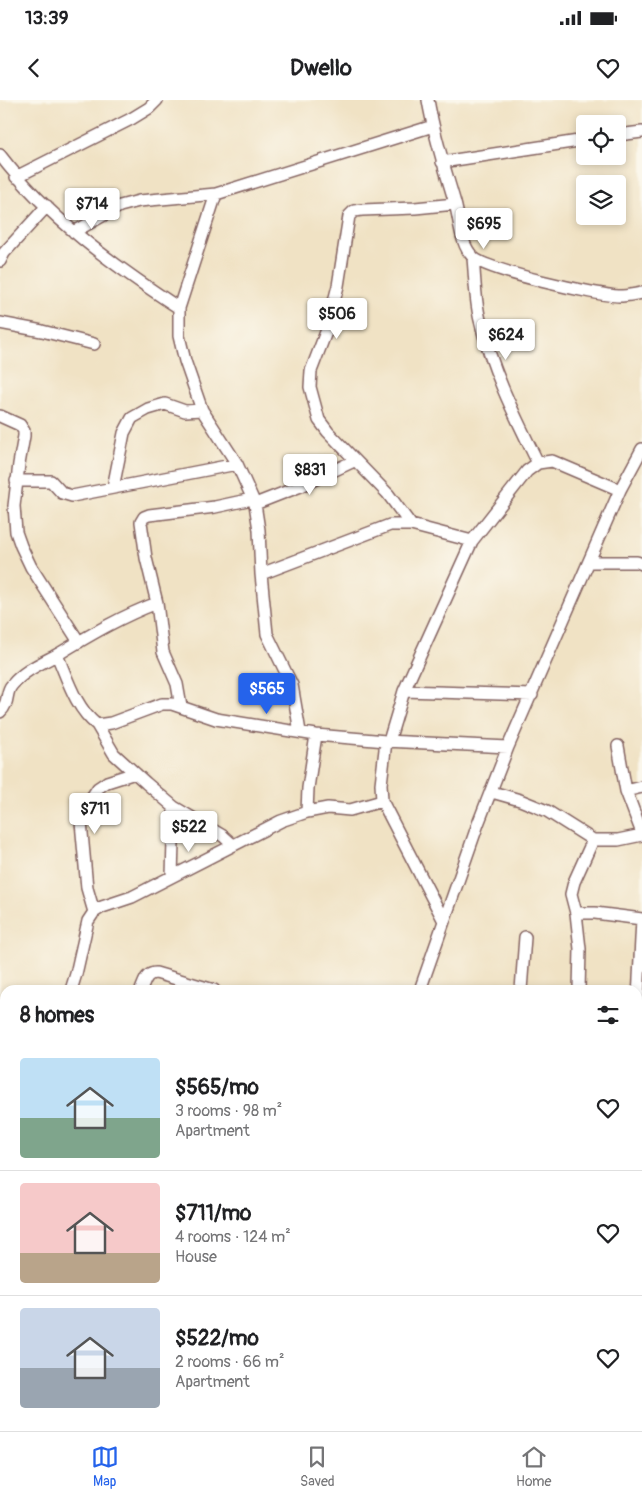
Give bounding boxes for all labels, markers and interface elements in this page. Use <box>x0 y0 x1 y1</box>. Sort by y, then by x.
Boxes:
text: 13:39 <box>25 6 69 30</box>
icon: back <box>20 54 48 82</box>
text: Dwello <box>290 54 352 82</box>
icon: heart <box>594 54 622 82</box>
map controls <box>576 115 626 225</box>
button: locate <box>576 115 626 165</box>
button: layers <box>576 175 626 225</box>
pin: $714 <box>62 188 122 230</box>
text: $714 <box>76 194 108 214</box>
pin: $695 <box>454 208 514 250</box>
text: $695 <box>467 214 501 234</box>
pin: $506 <box>307 298 367 340</box>
text: $506 <box>318 304 356 324</box>
pin: $624 <box>476 318 536 361</box>
text: $624 <box>488 325 524 345</box>
pin: $831 <box>280 454 340 496</box>
text: $831 <box>294 460 326 480</box>
pin: $565 <box>237 672 297 715</box>
text: $565 <box>249 679 285 699</box>
pin: $711 <box>65 792 125 835</box>
text: $711 <box>80 799 110 819</box>
pin: $522 <box>159 810 219 853</box>
text: $522 <box>171 817 207 837</box>
icon: filters <box>594 1001 622 1029</box>
text: 8 homes <box>20 1002 94 1029</box>
text: $565/mo <box>175 1074 259 1101</box>
icon: home <box>60 1078 120 1138</box>
icon: heart <box>594 1094 622 1122</box>
text: 3 rooms · 98 m² <box>175 1101 282 1121</box>
text: Apartment <box>175 1121 250 1141</box>
text: $711/mo <box>175 1200 251 1227</box>
icon: home <box>60 1203 120 1263</box>
icon: heart <box>594 1219 622 1247</box>
text: 4 rooms · 124 m² <box>175 1227 291 1247</box>
text: House <box>175 1247 217 1267</box>
text: $522/mo <box>175 1325 259 1352</box>
icon: home <box>60 1328 120 1388</box>
icon: heart <box>594 1344 622 1372</box>
text: 2 rooms · 66 m² <box>175 1352 285 1372</box>
text: Apartment <box>175 1372 250 1392</box>
tab: Map <box>91 1443 119 1490</box>
tab: Saved <box>300 1443 335 1490</box>
tab: Home <box>516 1443 551 1490</box>

